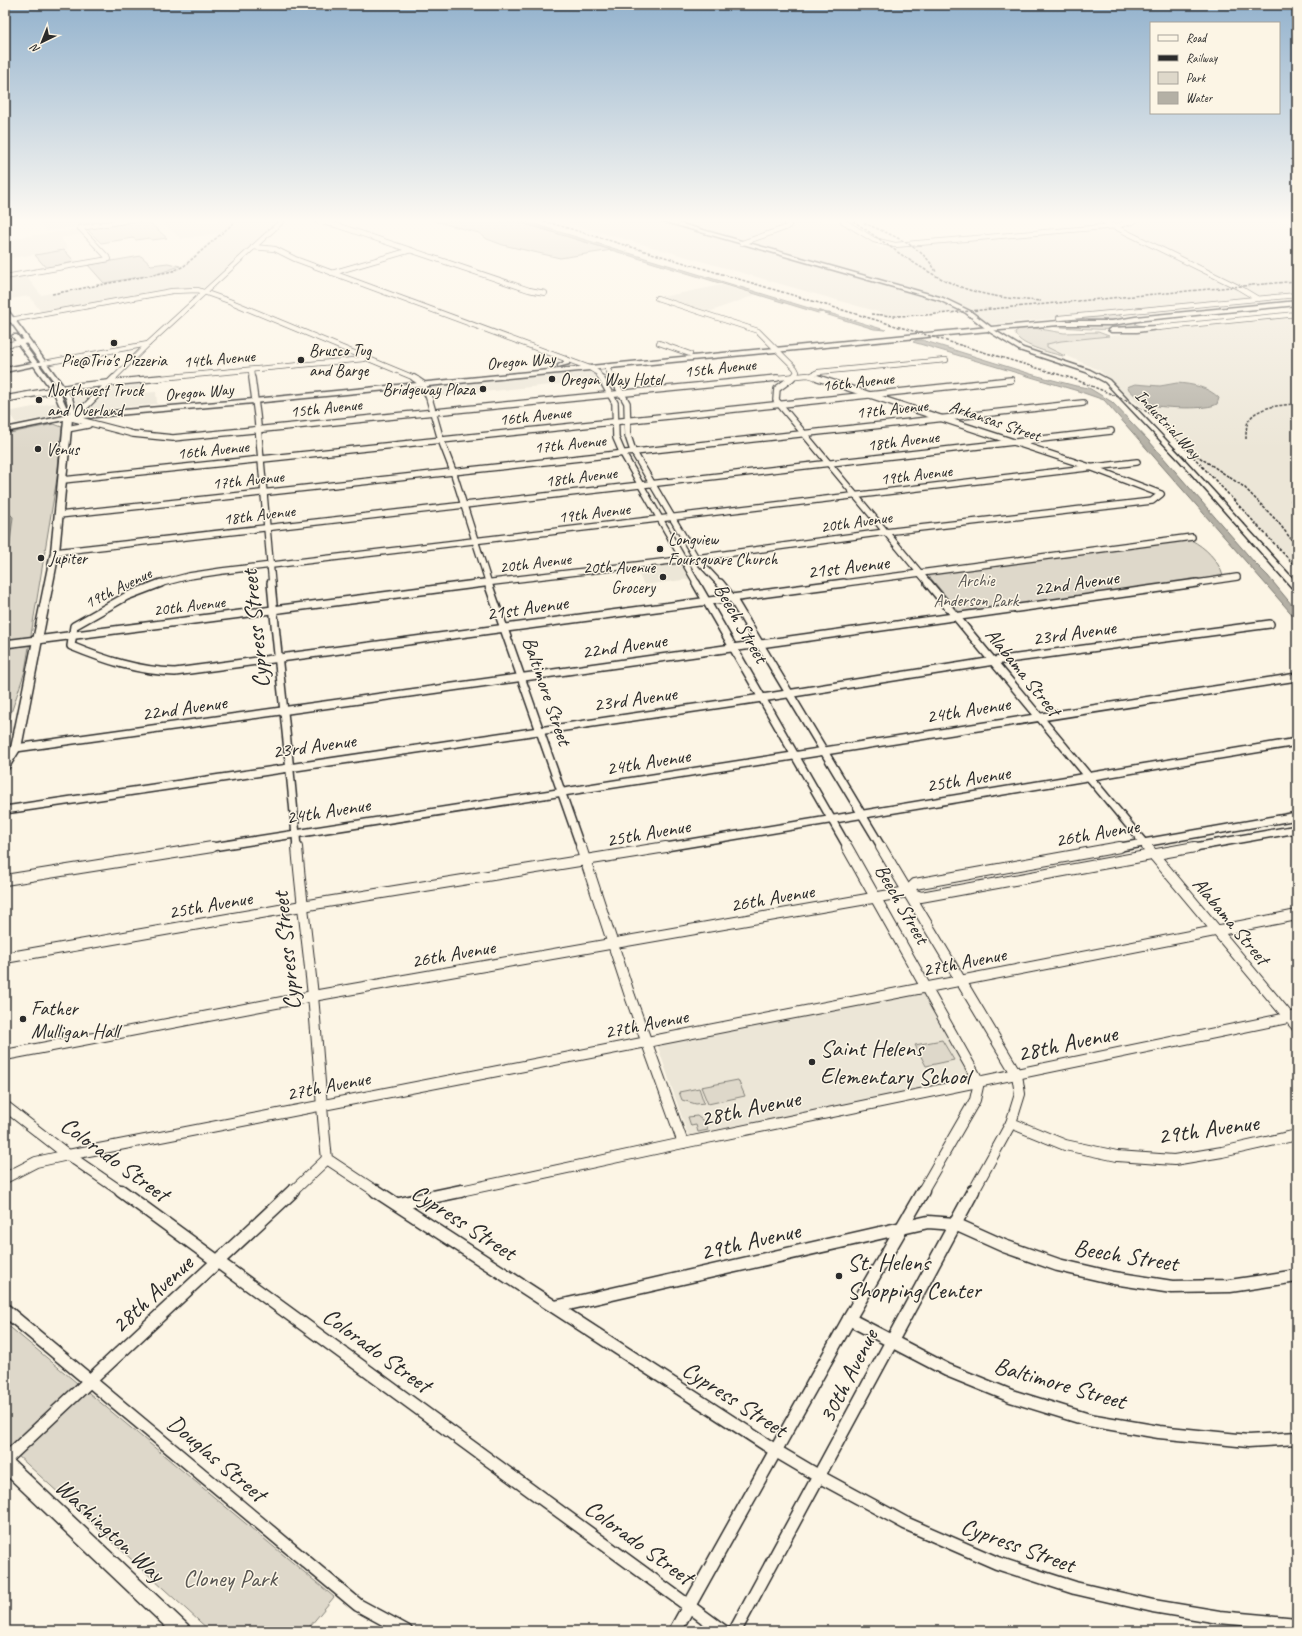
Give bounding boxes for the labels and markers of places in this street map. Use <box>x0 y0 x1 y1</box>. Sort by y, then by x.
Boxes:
marker: Pie@Trio's Pizzeria <box>109 338 119 348</box>
place label: Brusco Tug and Barge <box>309 340 372 381</box>
place label: Pie@Trio's Pizzeria <box>61 350 168 371</box>
marker: Brusco Tug and Barge <box>296 355 306 365</box>
place label: Oregon Way Hotel <box>560 369 666 390</box>
marker: Oregon Way Hotel <box>547 374 557 384</box>
place label: Bridgeway Plaza <box>383 379 476 400</box>
place label: Northwest Truck and Overland <box>47 380 145 421</box>
marker: Bridgeway Plaza <box>478 384 488 394</box>
marker: Northwest Truck and Overland <box>34 395 44 405</box>
place label: Venus <box>46 439 80 460</box>
marker: Venus <box>33 444 43 454</box>
place label: Longview Foursquare Church <box>668 529 779 570</box>
marker: Longview Foursquare Church <box>655 544 665 554</box>
place label: Jupiter <box>48 548 89 569</box>
marker: Jupiter <box>36 553 46 563</box>
place label: 20th Avenue Grocery <box>583 557 656 598</box>
marker: 20th Avenue Grocery <box>658 572 668 582</box>
place label: Father Mulligan Hall <box>31 996 123 1044</box>
marker: Father Mulligan Hall <box>18 1014 28 1024</box>
place label: Saint Helens Elementary School <box>820 1033 974 1091</box>
marker: Saint Helens Elementary School <box>807 1057 817 1067</box>
place label: St. Helens Shopping Center <box>847 1247 983 1305</box>
marker: St. Helens Shopping Center <box>834 1271 844 1281</box>

